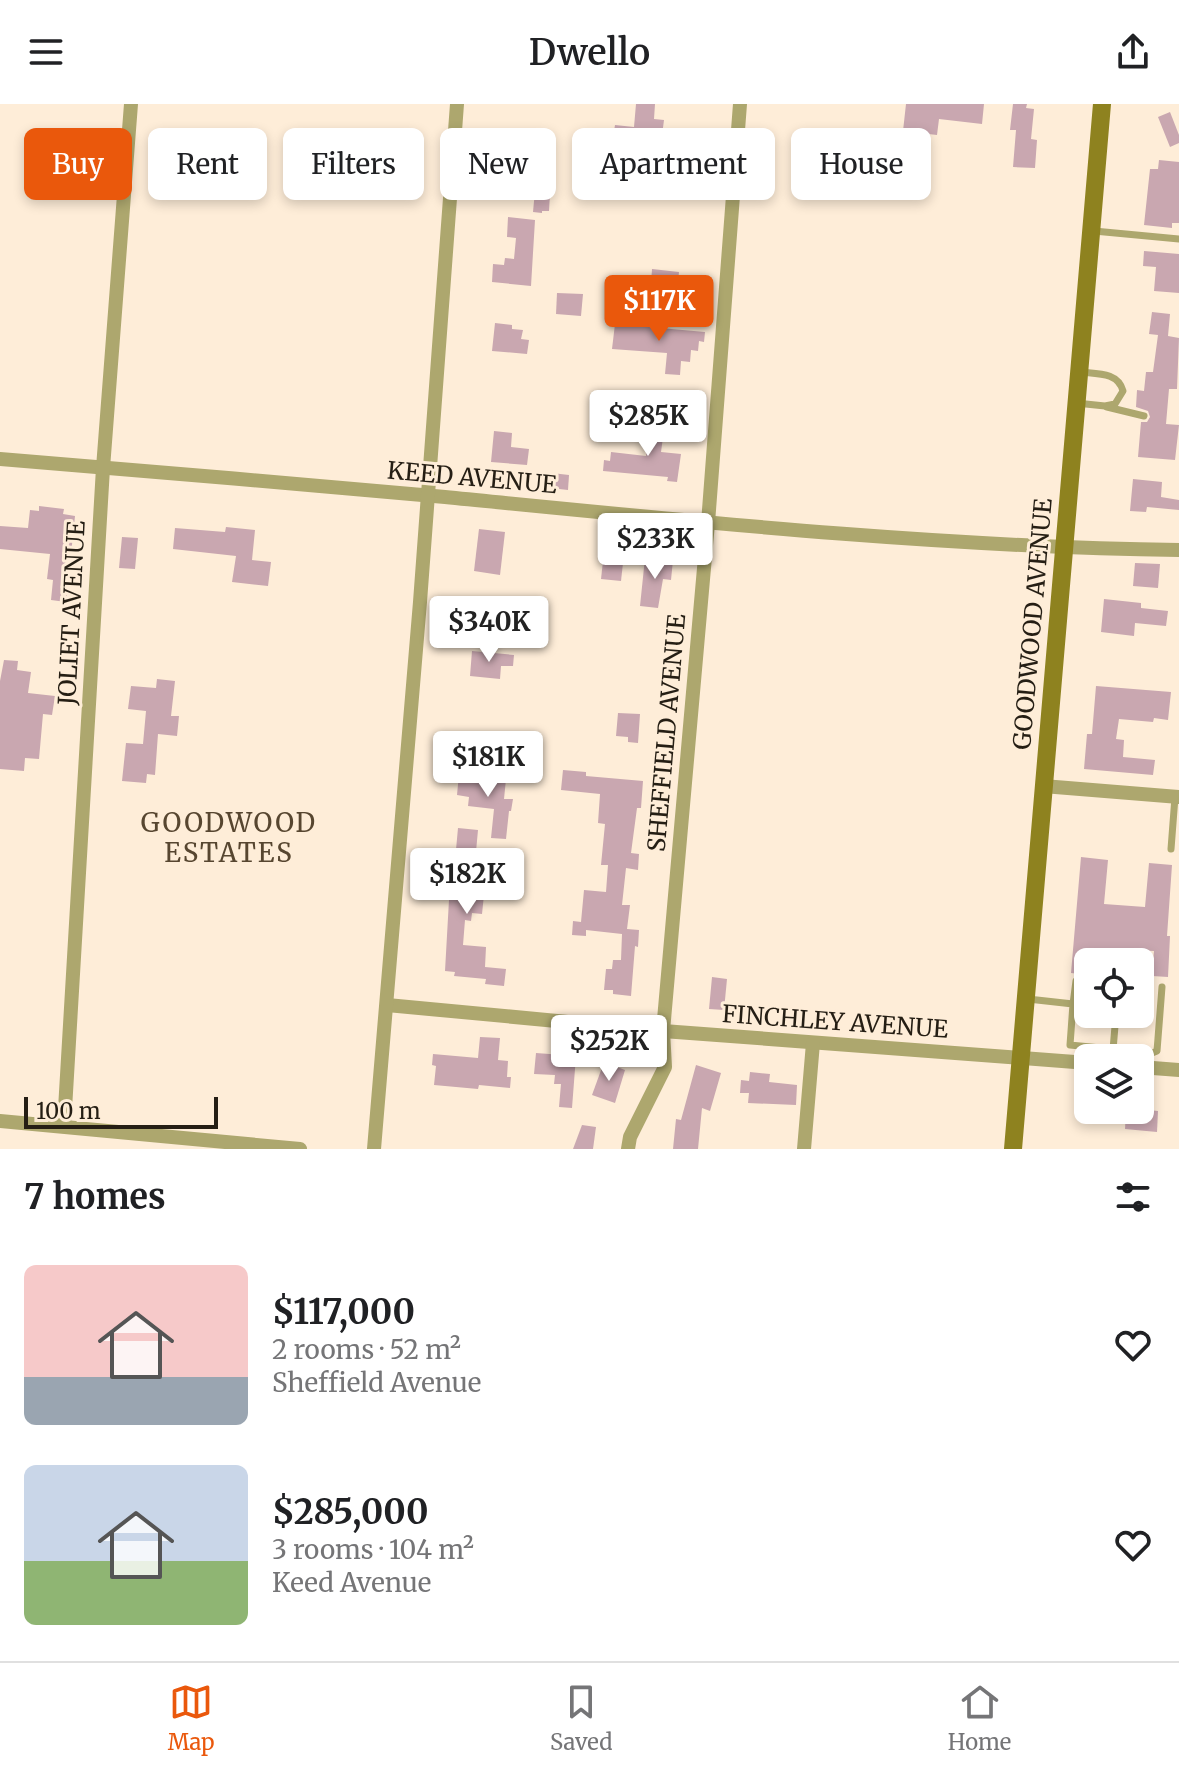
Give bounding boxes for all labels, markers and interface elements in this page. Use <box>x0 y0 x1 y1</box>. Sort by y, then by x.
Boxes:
icon: menu <box>24 30 68 74</box>
text: Dwello <box>529 30 650 75</box>
icon: share <box>1111 30 1155 74</box>
chip: Buy <box>24 128 132 200</box>
chip: Rent <box>148 128 267 200</box>
chip: Filters <box>283 128 424 200</box>
chip: New <box>440 128 556 200</box>
chip: Apartment <box>572 128 775 200</box>
chip: House <box>791 128 931 200</box>
pin: $117K <box>603 275 715 343</box>
text: $117K <box>623 284 696 317</box>
pin: $285K <box>592 390 704 458</box>
text: $285K <box>608 399 688 432</box>
street label: KEED AVENUE <box>386 455 559 500</box>
street label: GOODWOOD AVENUE <box>1006 496 1059 751</box>
pin: $233K <box>599 513 711 581</box>
street label: JOLIET AVENUE <box>51 519 92 707</box>
text: $233K <box>616 522 694 555</box>
pin: $340K <box>433 596 545 664</box>
text: $340K <box>447 605 531 638</box>
street label: SHEFFIELD AVENUE <box>641 612 692 853</box>
pin: $181K <box>432 731 544 799</box>
text: $181K <box>451 740 525 773</box>
district label: GOODWOOD ESTATES <box>141 806 317 869</box>
pin: $182K <box>411 848 523 916</box>
text: $182K <box>428 857 506 890</box>
map controls <box>1074 948 1154 1124</box>
button: locate <box>1074 948 1154 1028</box>
street label: FINCHLEY AVENUE <box>721 998 950 1045</box>
pin: $252K <box>553 1015 665 1083</box>
text: $252K <box>569 1024 649 1057</box>
button: layers <box>1074 1044 1154 1124</box>
scale bar <box>24 1093 218 1129</box>
text: 100 m <box>36 1097 101 1125</box>
icon: filters <box>1111 1175 1155 1219</box>
text: 7 homes <box>24 1176 166 1218</box>
text: $117,000 <box>272 1291 415 1333</box>
icon: home <box>88 1297 184 1393</box>
icon: heart <box>1111 1323 1155 1367</box>
text: 2 rooms · 52 m² <box>272 1333 461 1366</box>
text: Sheffield Avenue <box>272 1366 481 1399</box>
text: $285,000 <box>272 1491 429 1533</box>
icon: home <box>88 1497 184 1593</box>
icon: heart <box>1111 1523 1155 1567</box>
text: 3 rooms · 104 m² <box>272 1533 474 1566</box>
text: Keed Avenue <box>272 1566 431 1599</box>
tab: Map <box>168 1680 215 1756</box>
tab: Saved <box>550 1680 612 1756</box>
tab: Home <box>948 1680 1011 1756</box>

